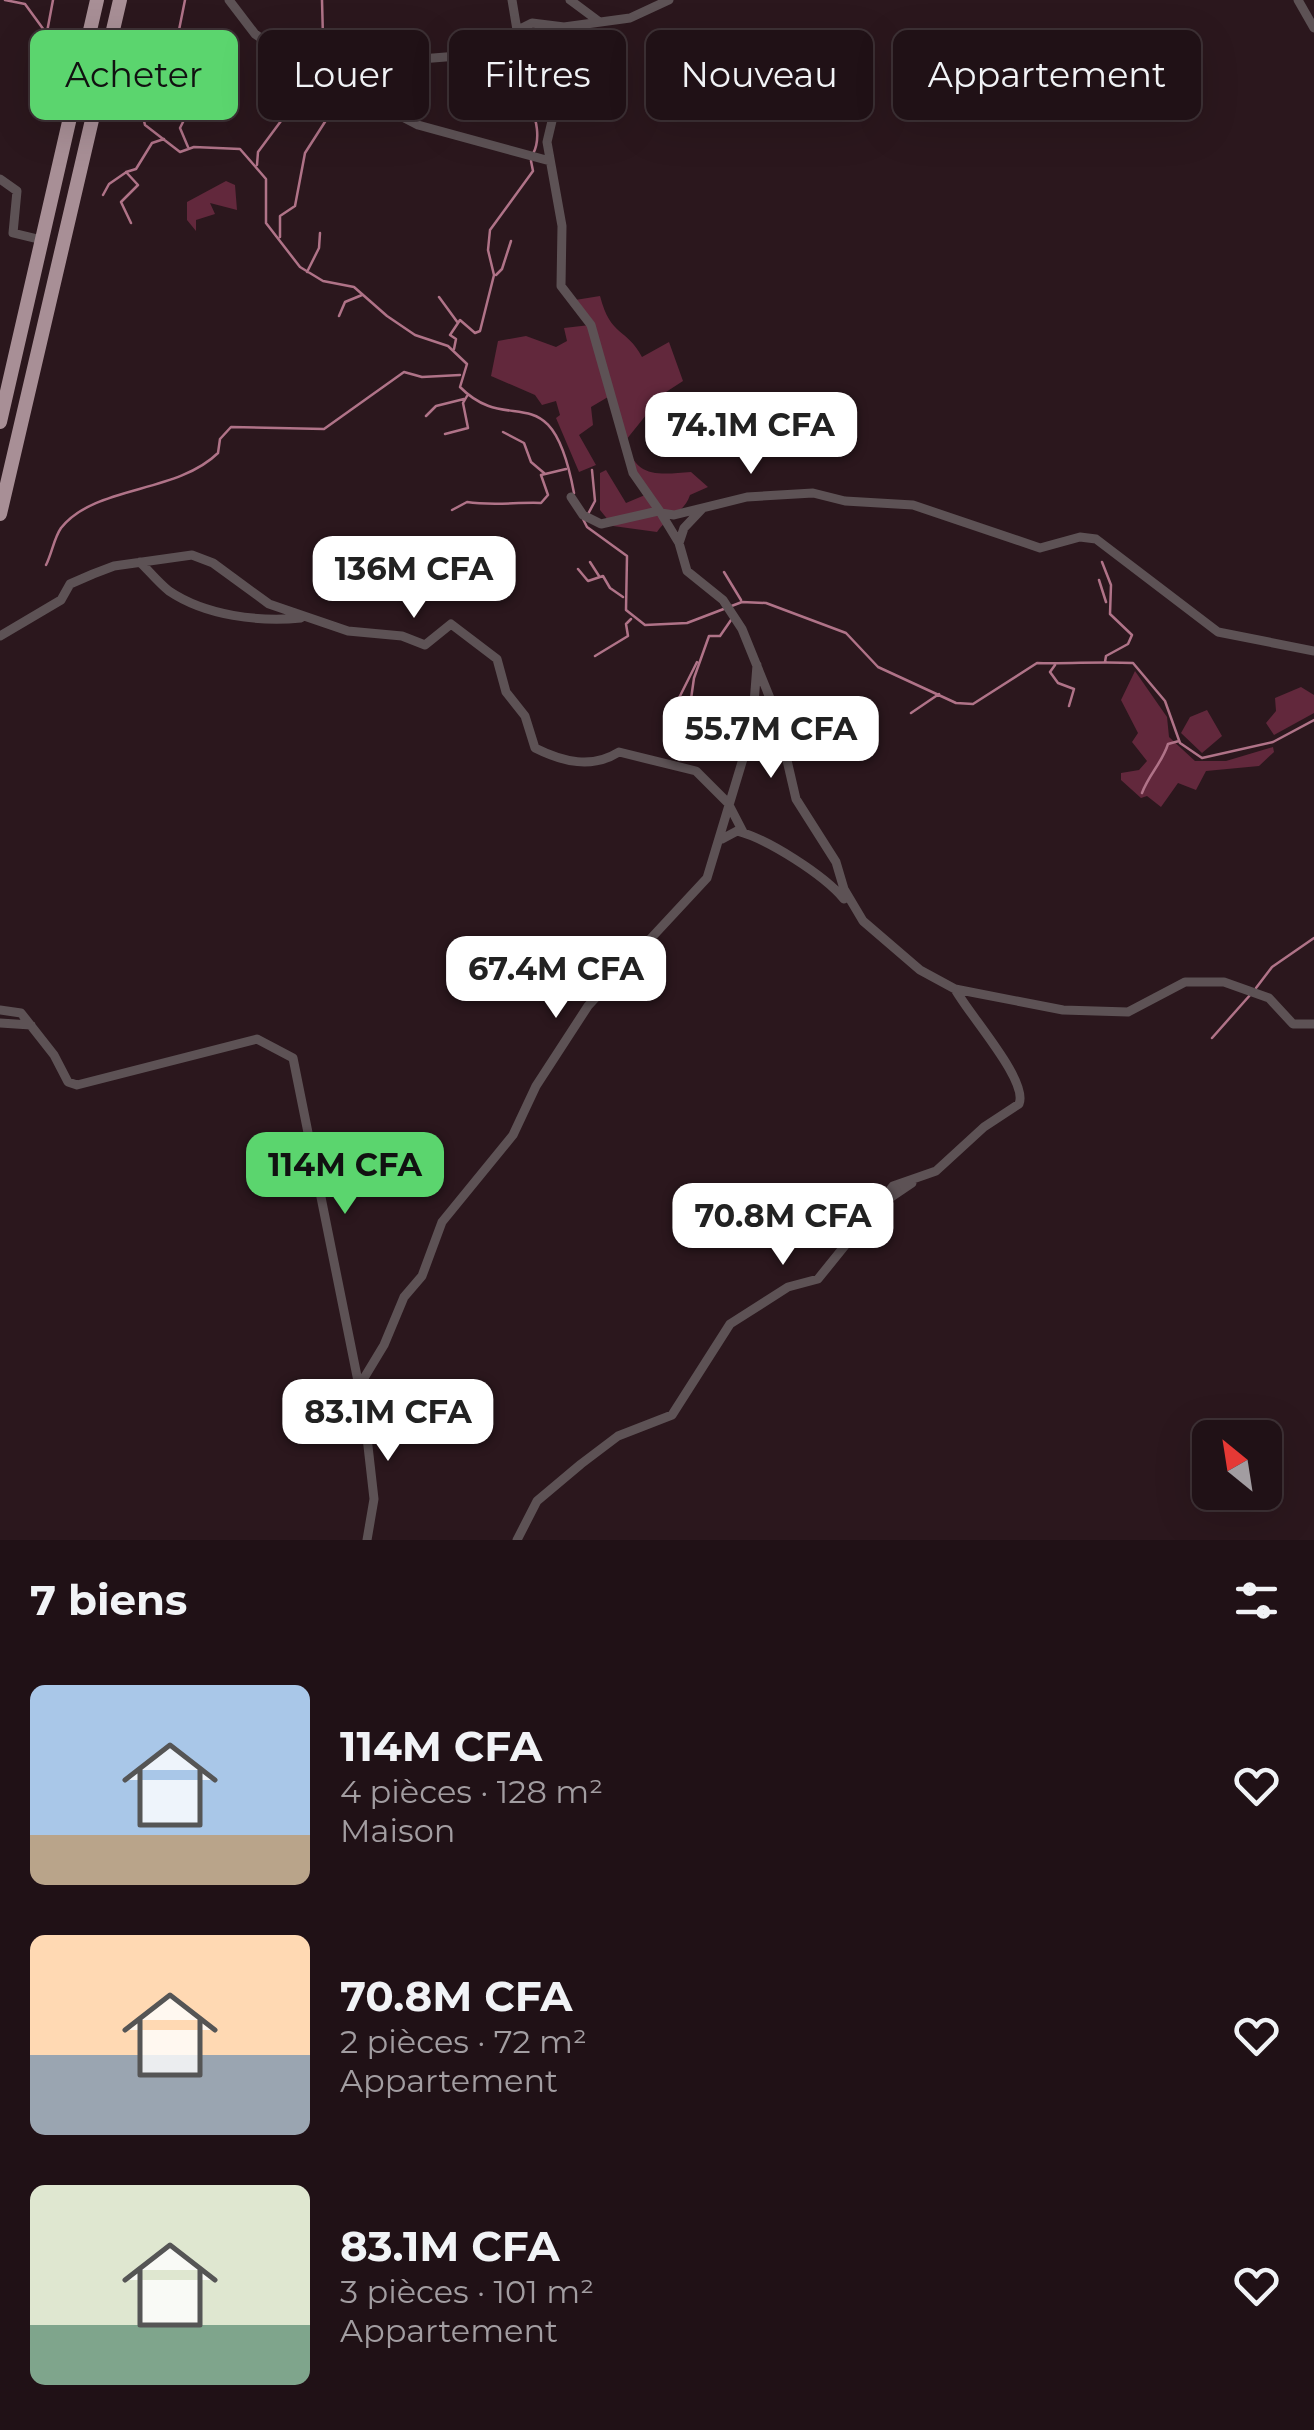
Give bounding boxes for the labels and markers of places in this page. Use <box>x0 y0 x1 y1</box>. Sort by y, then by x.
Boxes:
pin: 74.1M CFA <box>637 392 865 477</box>
pin: 136M CFA <box>311 536 517 621</box>
pin: 55.7M CFA <box>657 696 885 781</box>
pin: 67.4M CFA <box>442 936 670 1021</box>
pin: 114M CFA <box>242 1132 448 1217</box>
pin: 70.8M CFA <box>669 1183 897 1268</box>
pin: 83.1M CFA <box>274 1379 502 1464</box>

